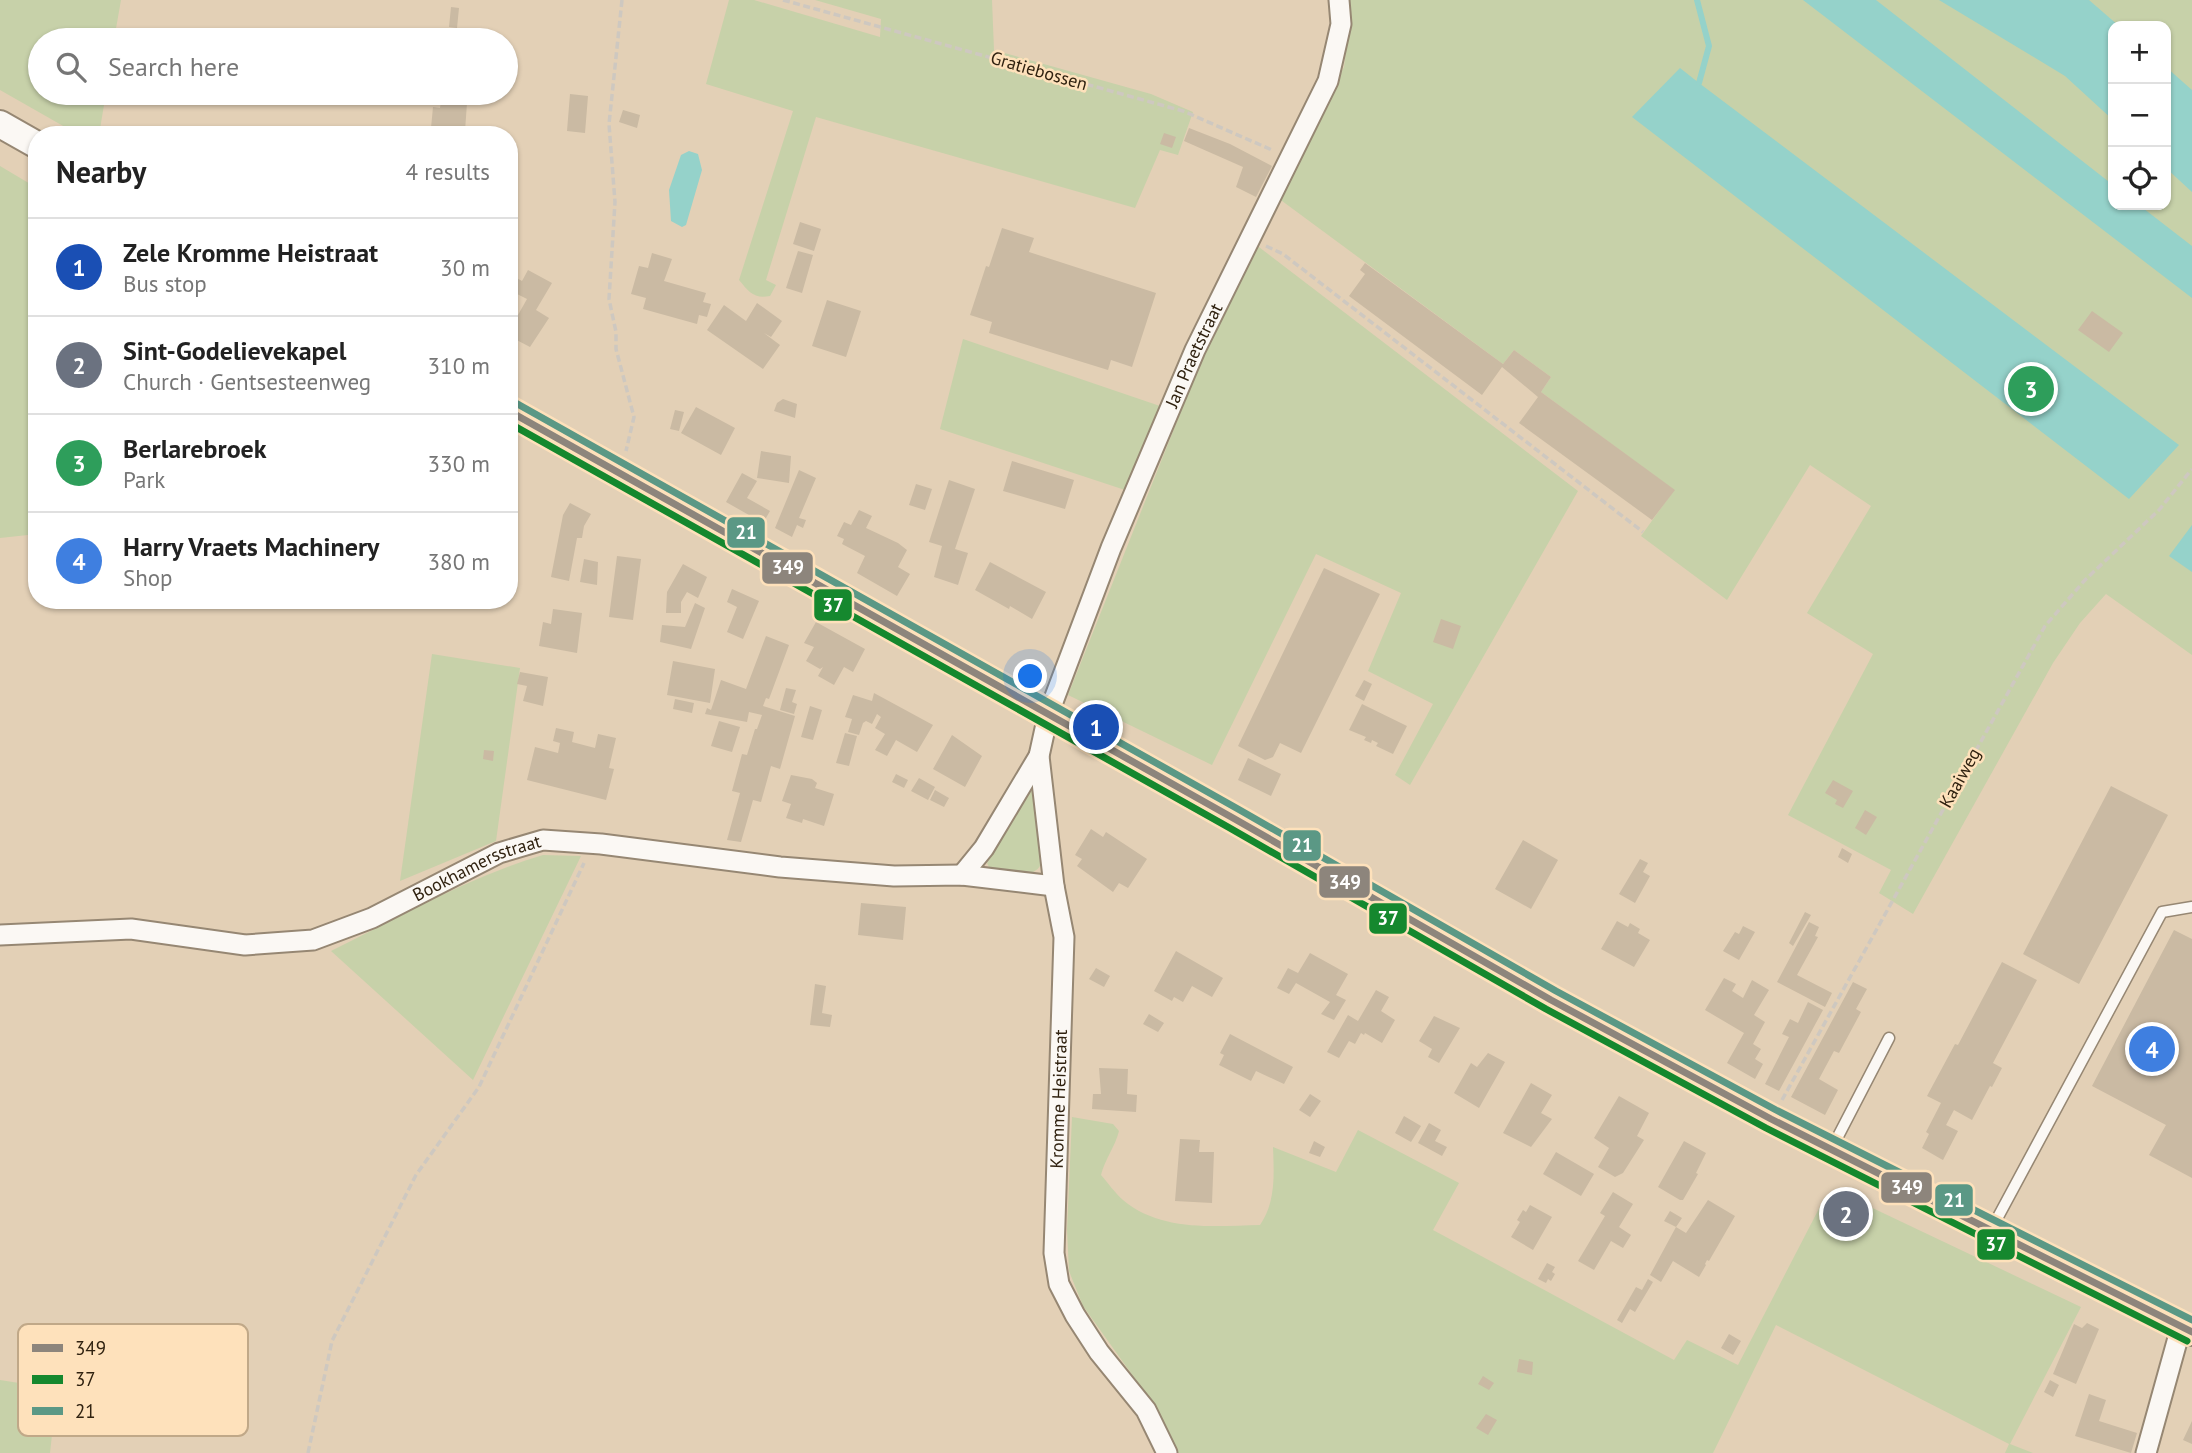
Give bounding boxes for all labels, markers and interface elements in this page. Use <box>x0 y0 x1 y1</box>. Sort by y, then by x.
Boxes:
map controls <box>2108 21 2171 210</box>
button: + <box>2108 21 2171 84</box>
search box <box>28 28 518 105</box>
street label: Gratiebossen <box>988 46 1090 95</box>
icon: search <box>52 48 90 86</box>
text: Search here <box>108 50 239 83</box>
button: − <box>2108 84 2171 147</box>
button: locate <box>2108 147 2171 210</box>
text: Nearby <box>56 152 146 191</box>
text: 4 results <box>406 157 490 186</box>
text: Zele Kromme Heistraat <box>123 236 378 269</box>
text: 1 <box>72 253 86 282</box>
text: 30 m <box>440 253 490 282</box>
text: Bus stop <box>123 269 207 298</box>
street label: Jan Praetstraat <box>1159 299 1227 412</box>
text: Sint-Godelievekapel <box>123 334 346 367</box>
text: 2 <box>72 351 86 380</box>
text: 310 m <box>428 351 490 380</box>
pin: 3 <box>2008 363 2054 415</box>
text: Church · Gentsesteenweg <box>123 367 371 396</box>
text: Berlarebroek <box>123 432 267 465</box>
text: 3 <box>72 449 86 478</box>
text: 330 m <box>428 449 490 478</box>
text: Park <box>123 465 165 494</box>
line badge: 21 <box>726 516 766 549</box>
text: 21 <box>735 520 757 544</box>
text: Harry Vraets Machinery <box>123 530 379 563</box>
text: 4 <box>72 547 86 576</box>
text: 380 m <box>428 547 490 576</box>
line badge: 349 <box>761 551 814 585</box>
text: 349 <box>772 555 804 579</box>
text: Shop <box>123 563 173 592</box>
line badge: 37 <box>813 588 853 622</box>
text: 37 <box>822 593 844 617</box>
your location <box>1013 659 1047 693</box>
pin: 1 <box>1073 701 1119 753</box>
street label: Kaaiweg <box>1934 744 1985 812</box>
street label: Bookhamersstraat <box>409 829 544 906</box>
line badge: 21 <box>1282 829 1322 862</box>
text: 21 <box>1291 833 1313 857</box>
line badge: 349 <box>1318 865 1371 899</box>
text: 349 <box>1329 870 1361 894</box>
line badge: 37 <box>1368 902 1408 935</box>
text: 37 <box>1377 906 1399 930</box>
pin: 4 <box>2129 1023 2175 1075</box>
street label: Kromme Heistraat <box>1045 1029 1072 1169</box>
line badge: 349 <box>1880 1171 1933 1204</box>
text: 349 <box>1891 1175 1923 1199</box>
line badge: 21 <box>1934 1183 1974 1217</box>
pin: 2 <box>1823 1188 1869 1240</box>
text: 21 <box>1943 1188 1965 1212</box>
line badge: 37 <box>1976 1228 2016 1261</box>
text: 37 <box>1985 1232 2007 1256</box>
legend <box>18 1324 248 1436</box>
text: 349 <box>75 1336 106 1360</box>
text: 37 <box>75 1367 96 1391</box>
text: 21 <box>75 1399 96 1423</box>

